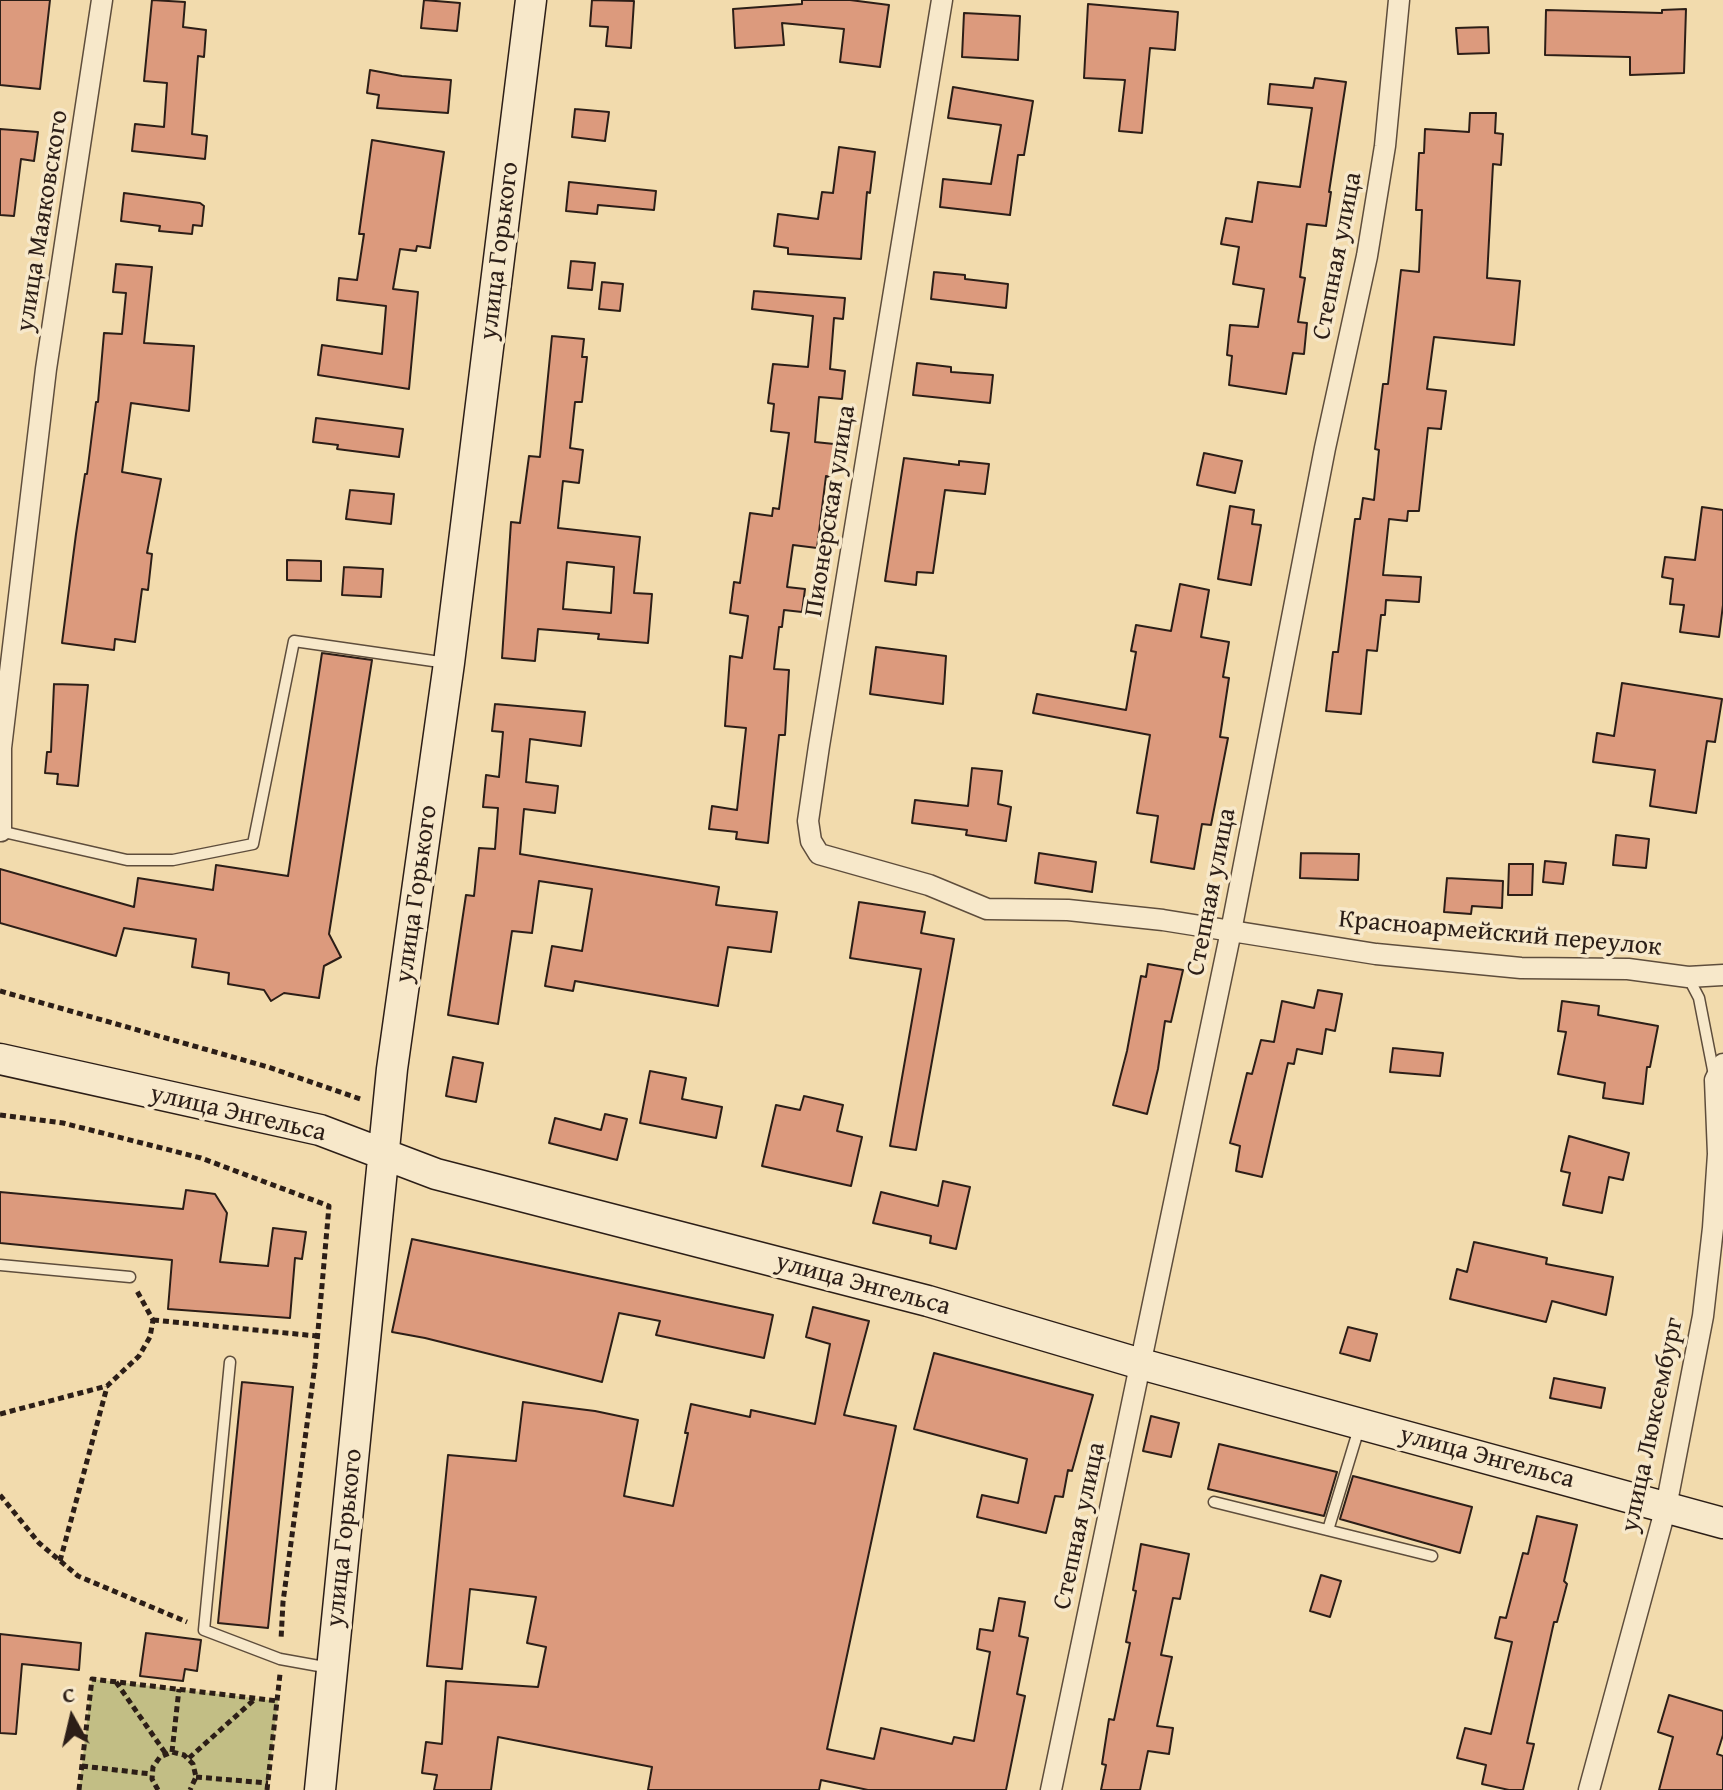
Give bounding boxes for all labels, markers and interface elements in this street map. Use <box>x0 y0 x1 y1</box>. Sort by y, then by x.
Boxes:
street label: улица Маяковского <box>10 108 76 334</box>
street label: улица Горького <box>474 160 526 342</box>
street label: Степная улица <box>1306 170 1370 342</box>
street label: Пионерская улица <box>799 403 863 619</box>
street label: улица Горького <box>389 803 445 985</box>
street label: Степная улица <box>1180 806 1244 978</box>
street label: Красноармейский переулок <box>1337 904 1663 964</box>
street label: улица Энгельса <box>147 1079 329 1149</box>
street label: улица Энгельса <box>772 1247 954 1323</box>
street label: улица Люксембург <box>1615 1315 1691 1535</box>
street label: улица Энгельса <box>1396 1420 1578 1496</box>
street label: Степная улица <box>1047 1440 1113 1612</box>
street label: улица Горького <box>320 1447 370 1629</box>
north arrow <box>32 1678 112 1758</box>
text: С <box>60 1678 77 1711</box>

